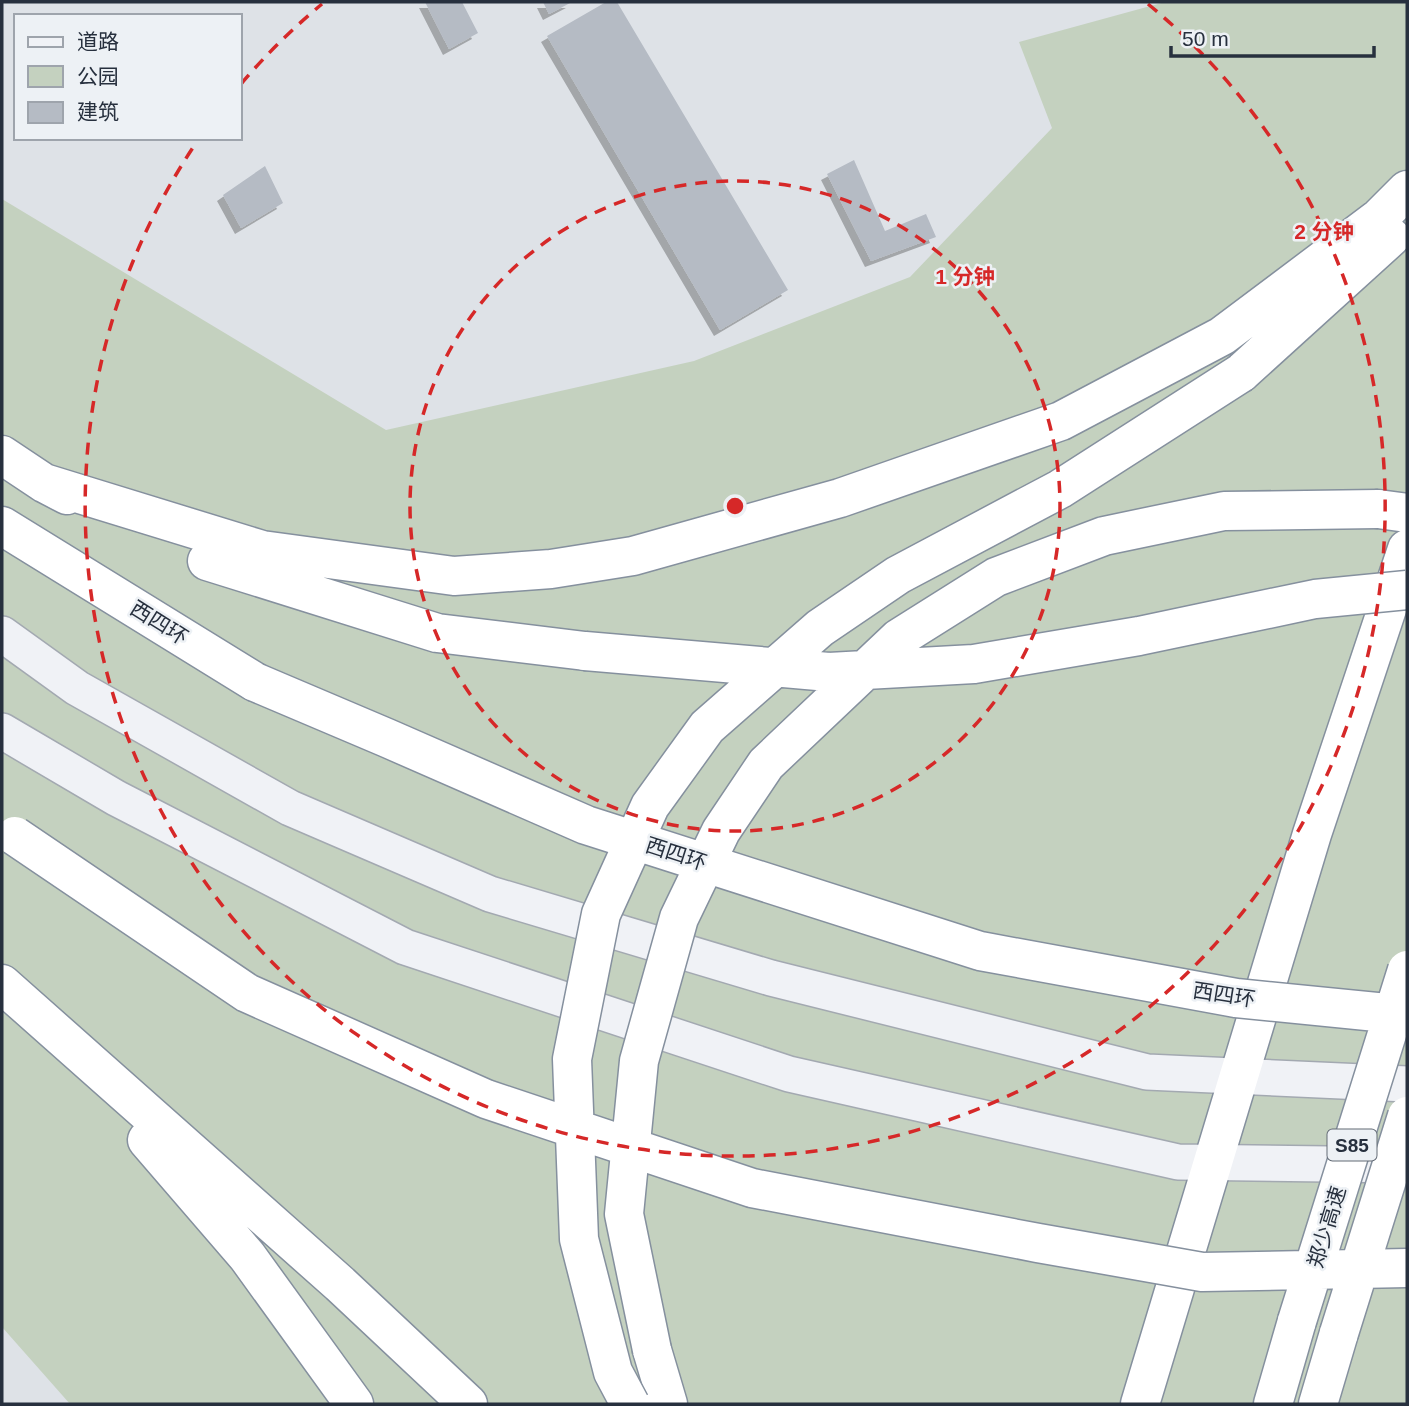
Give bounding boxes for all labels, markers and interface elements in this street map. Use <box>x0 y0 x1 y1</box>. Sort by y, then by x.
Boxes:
legend <box>14 14 242 140</box>
scale bar <box>1171 14 1374 58</box>
text: 50 m <box>1182 27 1229 50</box>
text: 道路 <box>77 30 119 53</box>
text: 公园 <box>77 65 119 88</box>
text: 建筑 <box>77 100 119 123</box>
text: 2 分钟 <box>1294 220 1354 243</box>
text: 1 分钟 <box>935 265 995 288</box>
centre of rings <box>723 494 747 518</box>
street label: 西四环 <box>126 596 192 649</box>
street label: 西四环 <box>643 833 710 874</box>
street label: 西四环 <box>1191 978 1257 1011</box>
road number: S85 <box>1328 1130 1376 1161</box>
street label: 郑少高速 <box>1303 1183 1350 1270</box>

